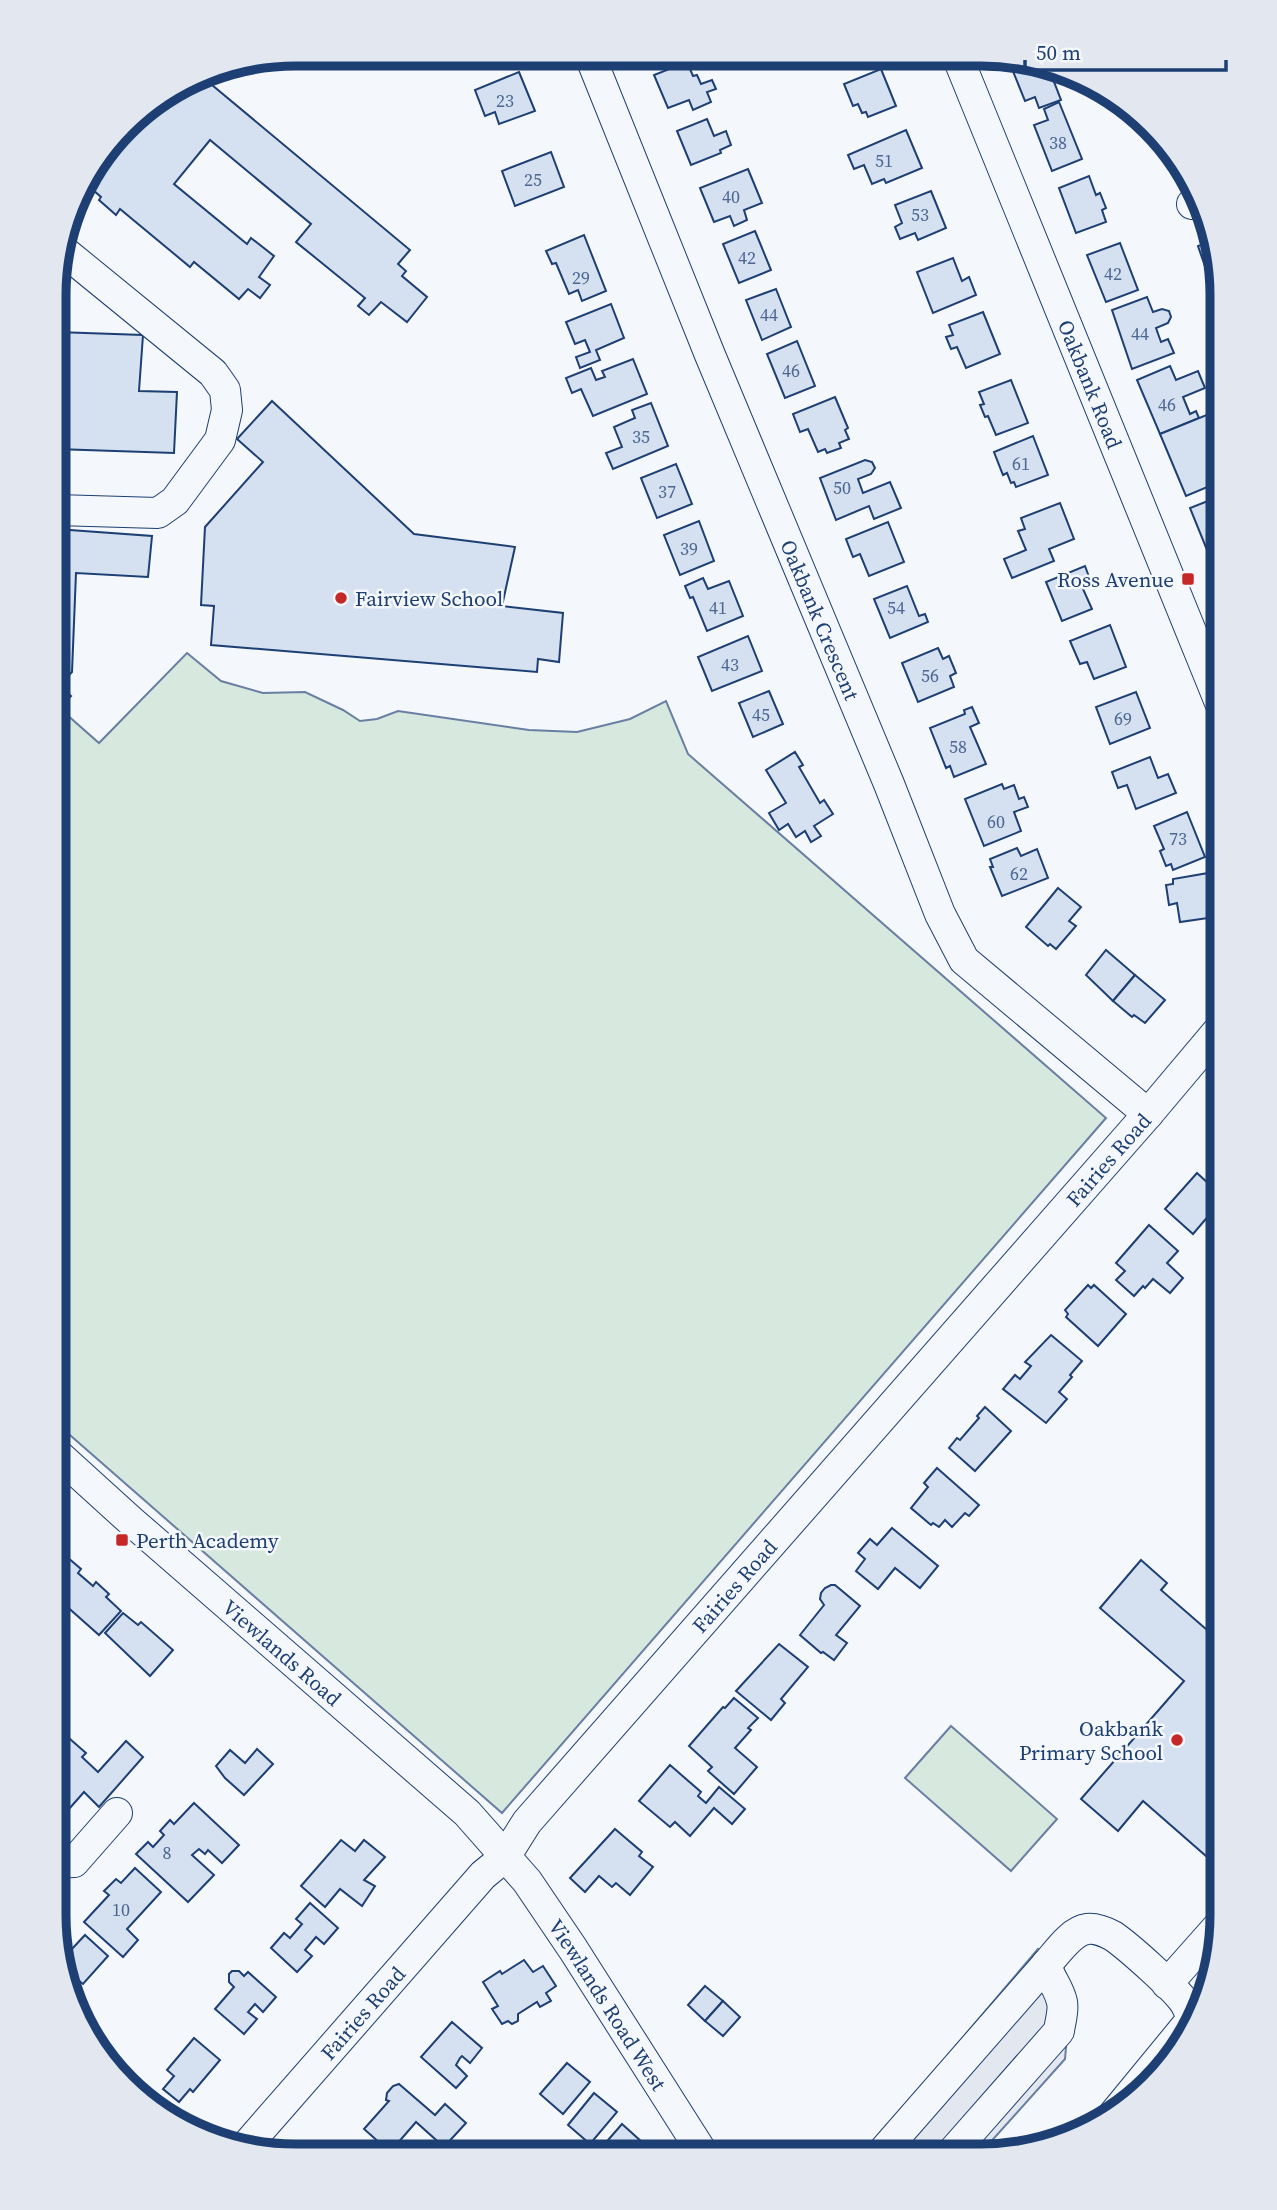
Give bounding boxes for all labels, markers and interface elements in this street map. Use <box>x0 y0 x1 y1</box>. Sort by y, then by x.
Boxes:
scale bar <box>1025 28 1226 72</box>
text: 50 m <box>1036 38 1081 67</box>
house number: 23 <box>496 88 514 113</box>
house number: 38 <box>1049 130 1067 155</box>
house number: 51 <box>875 148 893 173</box>
house number: 25 <box>524 167 542 192</box>
house number: 40 <box>722 184 740 209</box>
house number: 53 <box>911 202 929 227</box>
house number: 42 <box>738 245 756 270</box>
house number: 42 <box>1104 261 1122 286</box>
house number: 29 <box>572 265 590 290</box>
house number: 44 <box>760 302 778 327</box>
street label: Oakbank Road <box>1051 315 1130 453</box>
house number: 44 <box>1131 321 1149 346</box>
house number: 46 <box>782 358 800 383</box>
house number: 46 <box>1158 392 1176 417</box>
house number: 35 <box>632 424 650 449</box>
house number: 61 <box>1012 451 1030 476</box>
house number: 50 <box>833 475 851 500</box>
house number: 37 <box>658 479 676 504</box>
street label: Oakbank Crescent <box>774 535 867 704</box>
house number: 39 <box>680 536 698 561</box>
place label: Ross Avenue <box>1057 565 1174 594</box>
marker: Ross Avenue <box>1180 571 1196 587</box>
place label: Fairview School <box>355 584 503 613</box>
marker: Fairview School <box>333 590 349 606</box>
house number: 41 <box>709 595 727 620</box>
house number: 54 <box>887 595 905 620</box>
house number: 43 <box>721 652 739 677</box>
house number: 56 <box>921 663 939 688</box>
house number: 45 <box>752 702 770 727</box>
house number: 69 <box>1114 706 1132 731</box>
house number: 58 <box>949 734 967 759</box>
house number: 60 <box>987 809 1005 834</box>
house number: 73 <box>1169 826 1187 851</box>
house number: 62 <box>1010 861 1028 886</box>
street label: Fairies Road <box>1059 1106 1157 1213</box>
place label: Perth Academy <box>136 1526 279 1555</box>
marker: Perth Academy <box>114 1532 130 1548</box>
street label: Fairies Road <box>685 1533 783 1639</box>
street label: Viewlands Road <box>217 1593 348 1712</box>
place label: Oakbank Primary School <box>1019 1714 1164 1767</box>
marker: Oakbank Primary School <box>1169 1732 1185 1748</box>
house number: 8 <box>163 1840 172 1865</box>
house number: 10 <box>112 1897 130 1922</box>
street label: Viewlands Road West <box>542 1913 674 2096</box>
street label: Fairies Road <box>313 1960 412 2066</box>

